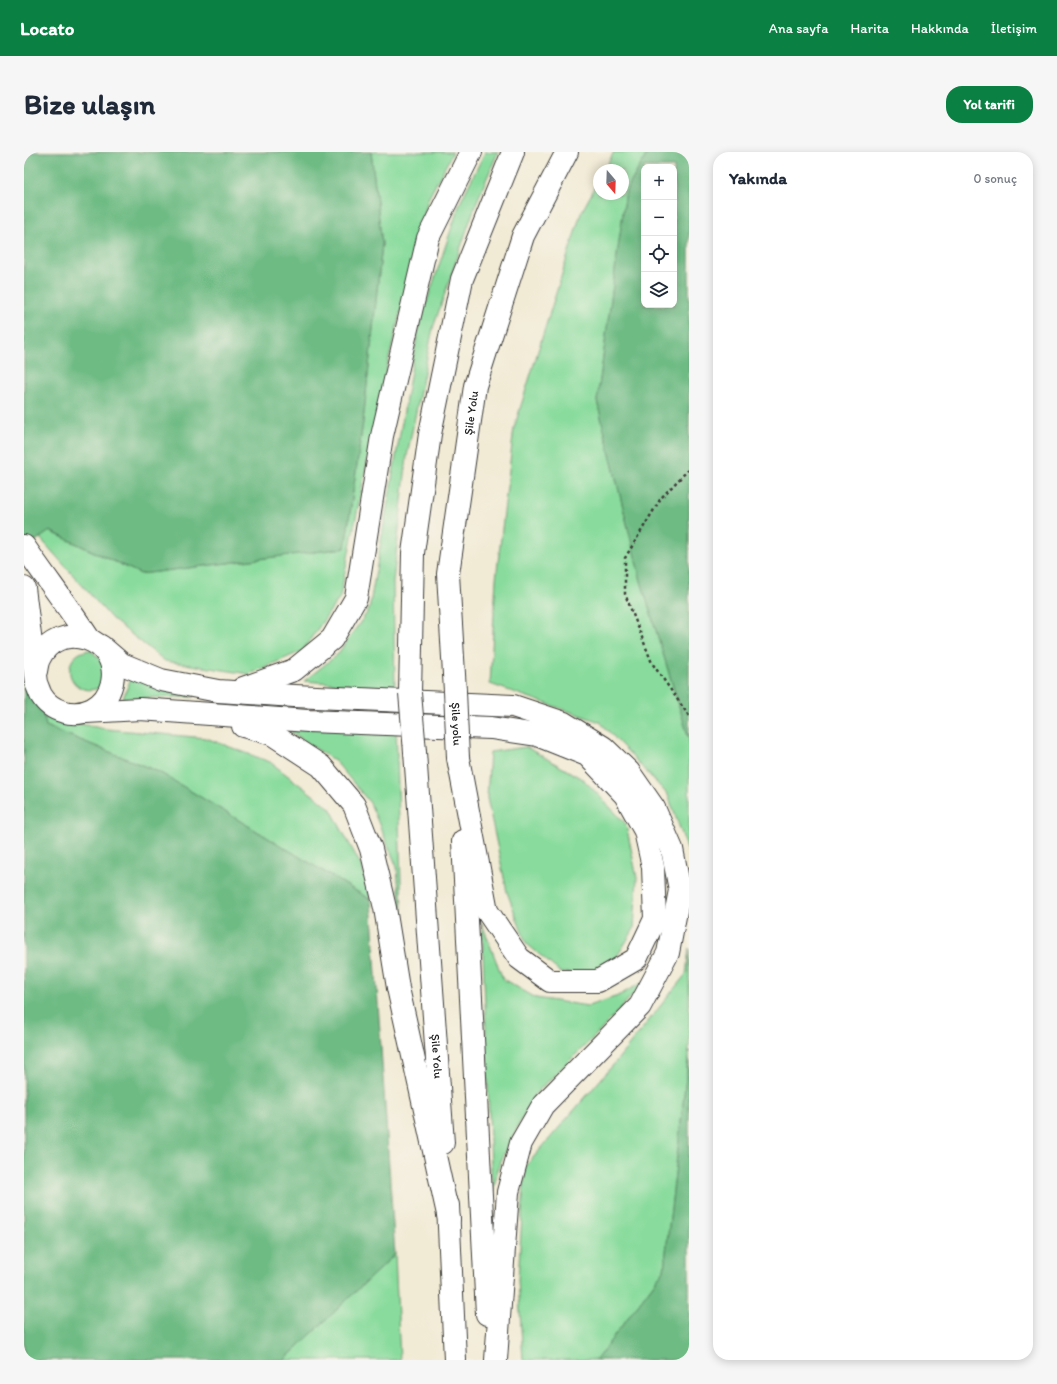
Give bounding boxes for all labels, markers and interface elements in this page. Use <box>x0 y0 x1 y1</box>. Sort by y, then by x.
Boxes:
text: Locato <box>20 17 74 40</box>
text: Ana sayfa <box>769 20 828 37</box>
text: Harita <box>850 20 889 37</box>
text: Hakkında <box>911 20 969 37</box>
text: İletişim <box>991 20 1037 37</box>
button: Yol tarifi <box>946 86 1033 123</box>
text: Bize ulaşın <box>24 87 155 121</box>
north arrow <box>593 164 629 200</box>
map controls <box>641 164 677 308</box>
button: + <box>641 164 677 200</box>
text: Yakında <box>729 168 787 188</box>
text: 0 sonuç <box>974 171 1017 186</box>
button: − <box>641 200 677 236</box>
button: locate <box>641 236 677 272</box>
button: layers <box>641 272 677 308</box>
street label: Şile Yolu <box>461 389 481 436</box>
street label: Şile yolu <box>449 702 464 746</box>
street label: Şile Yolu <box>428 1033 445 1079</box>

